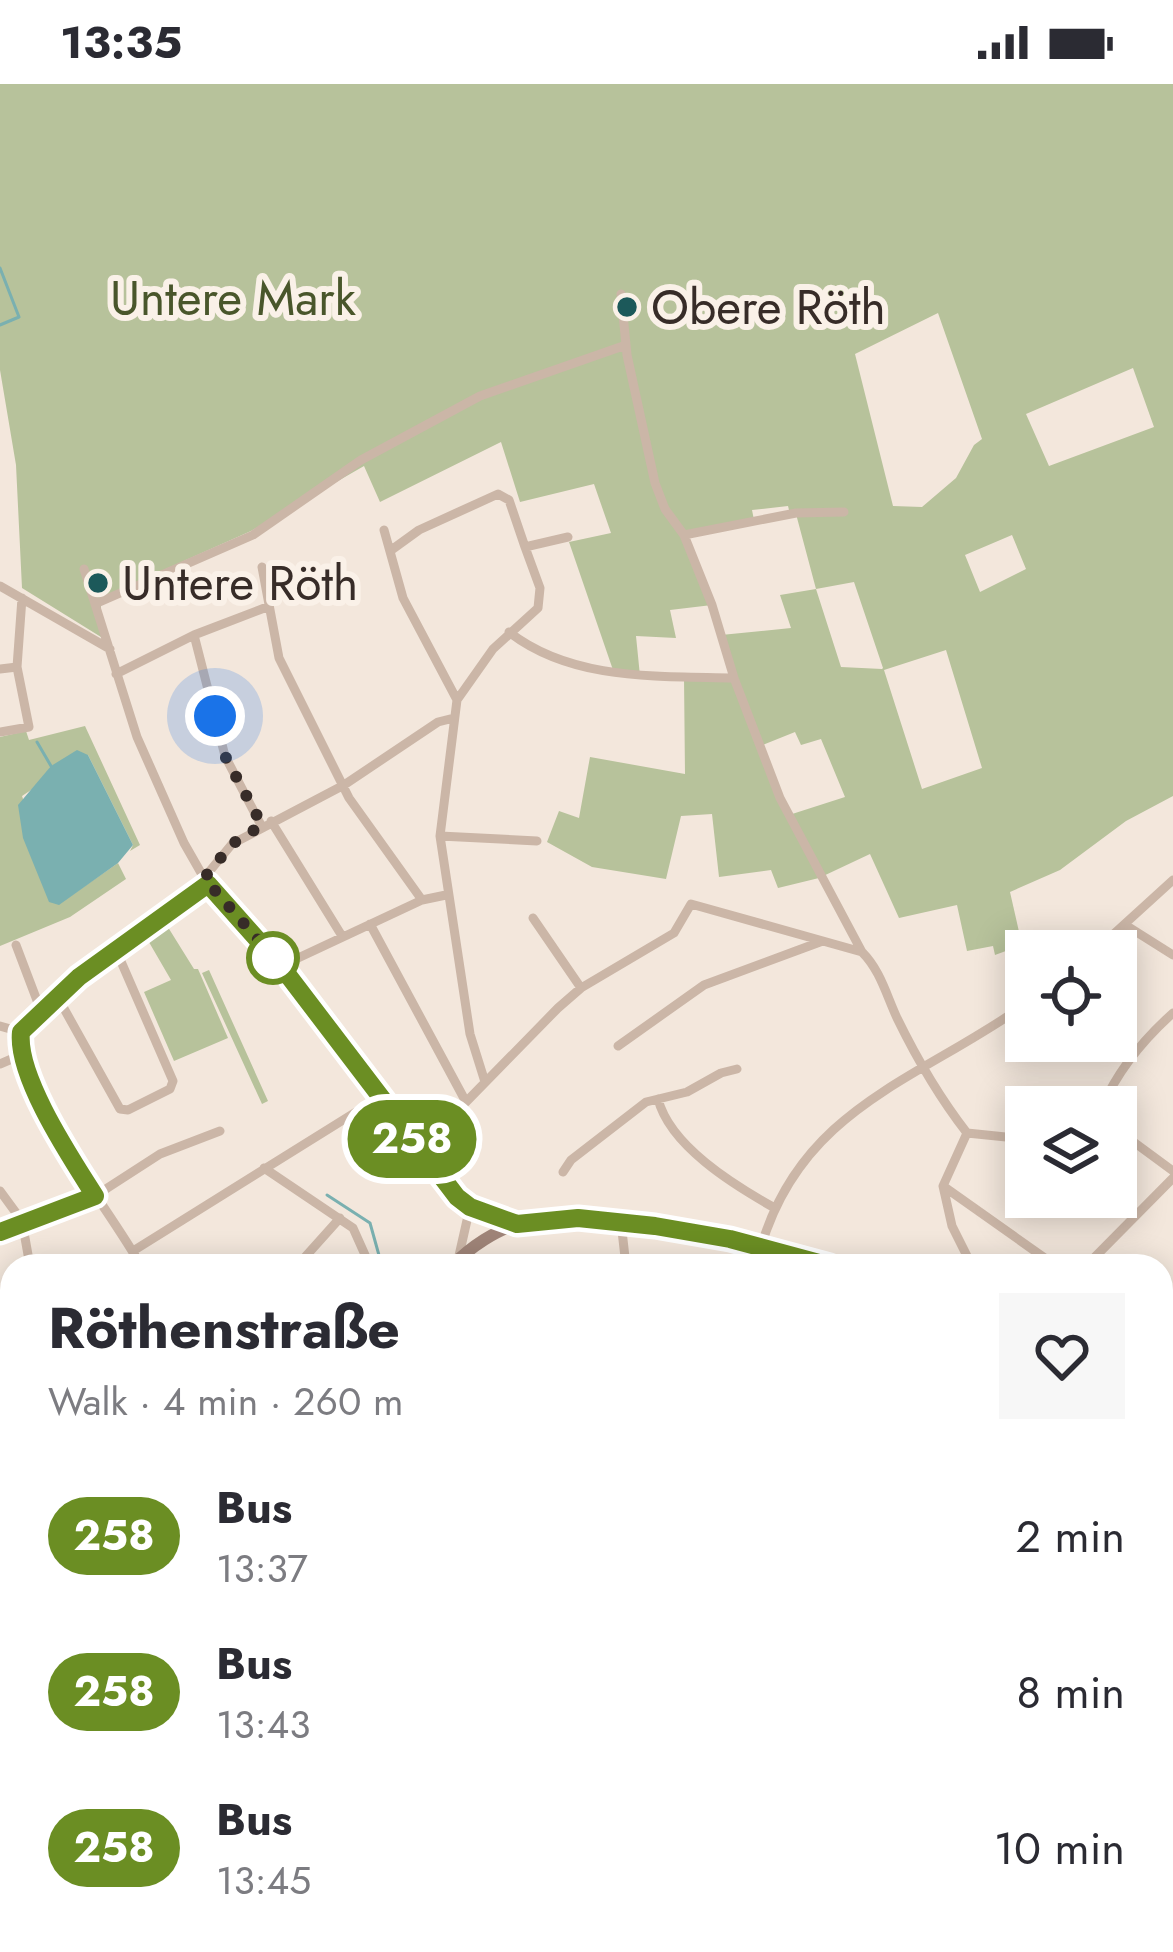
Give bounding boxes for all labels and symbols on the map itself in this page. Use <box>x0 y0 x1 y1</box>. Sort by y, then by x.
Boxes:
park label: Untere Mark <box>110 264 357 333</box>
place label: Obere Röth <box>651 273 886 342</box>
marker: Obere Röth <box>614 294 640 320</box>
place label: Untere Röth <box>122 549 358 618</box>
marker: Untere Röth <box>85 570 111 596</box>
your location <box>185 686 245 746</box>
unlabelled marker <box>248 933 298 983</box>
line badge: 258 <box>343 1100 481 1178</box>

